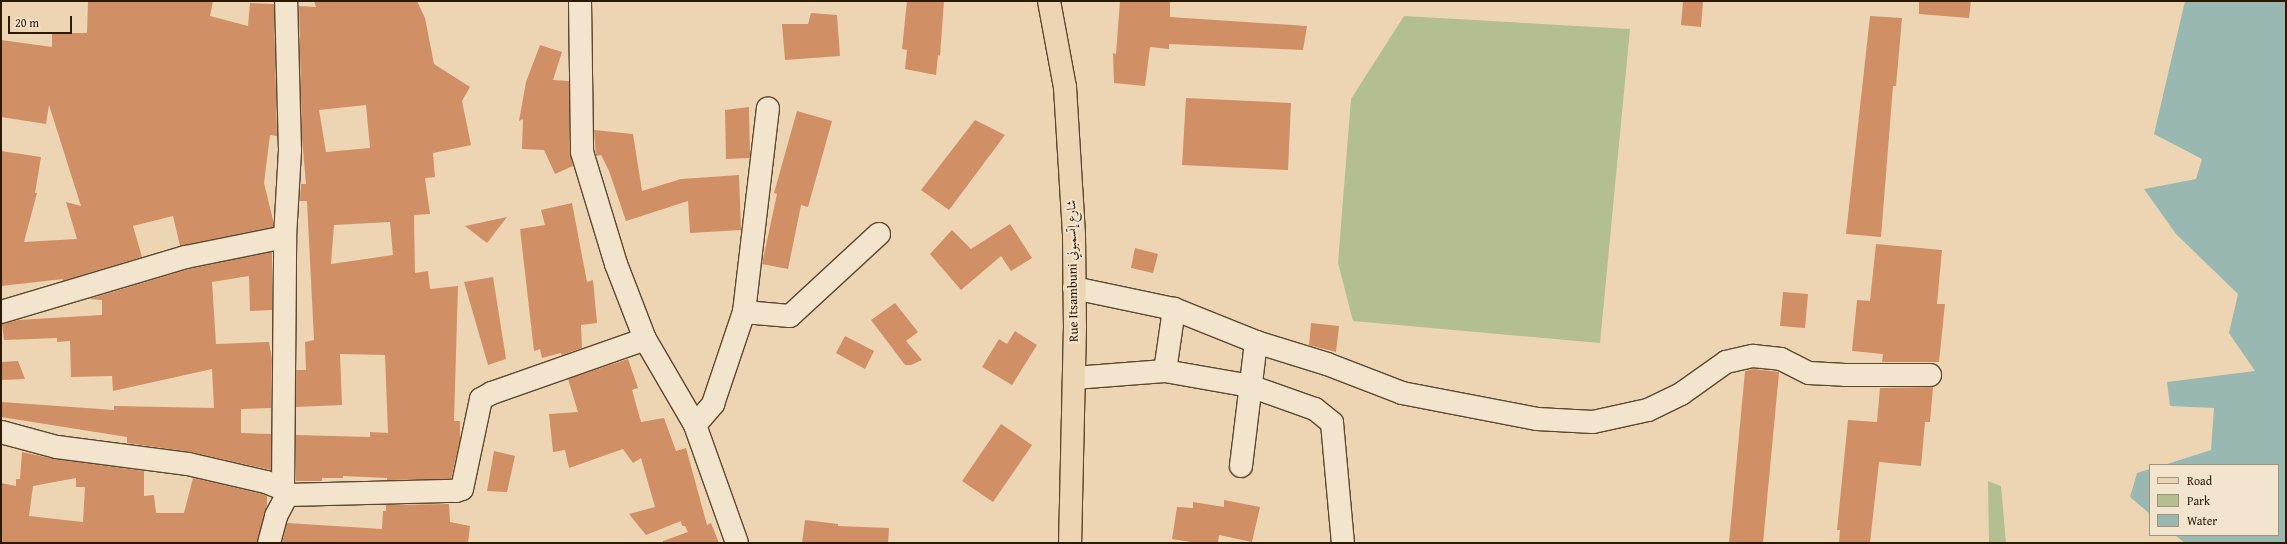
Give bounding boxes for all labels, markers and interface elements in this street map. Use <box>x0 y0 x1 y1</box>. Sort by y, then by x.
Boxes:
scale bar <box>10 8 74 34</box>
text: 20 m <box>15 14 39 31</box>
street label: Rue Itsambuni شارع إتسمبوني <box>1064 200 1082 342</box>
legend <box>2149 464 2279 536</box>
text: Road <box>2187 472 2212 489</box>
text: Park <box>2187 492 2210 509</box>
text: Water <box>2187 512 2217 529</box>

